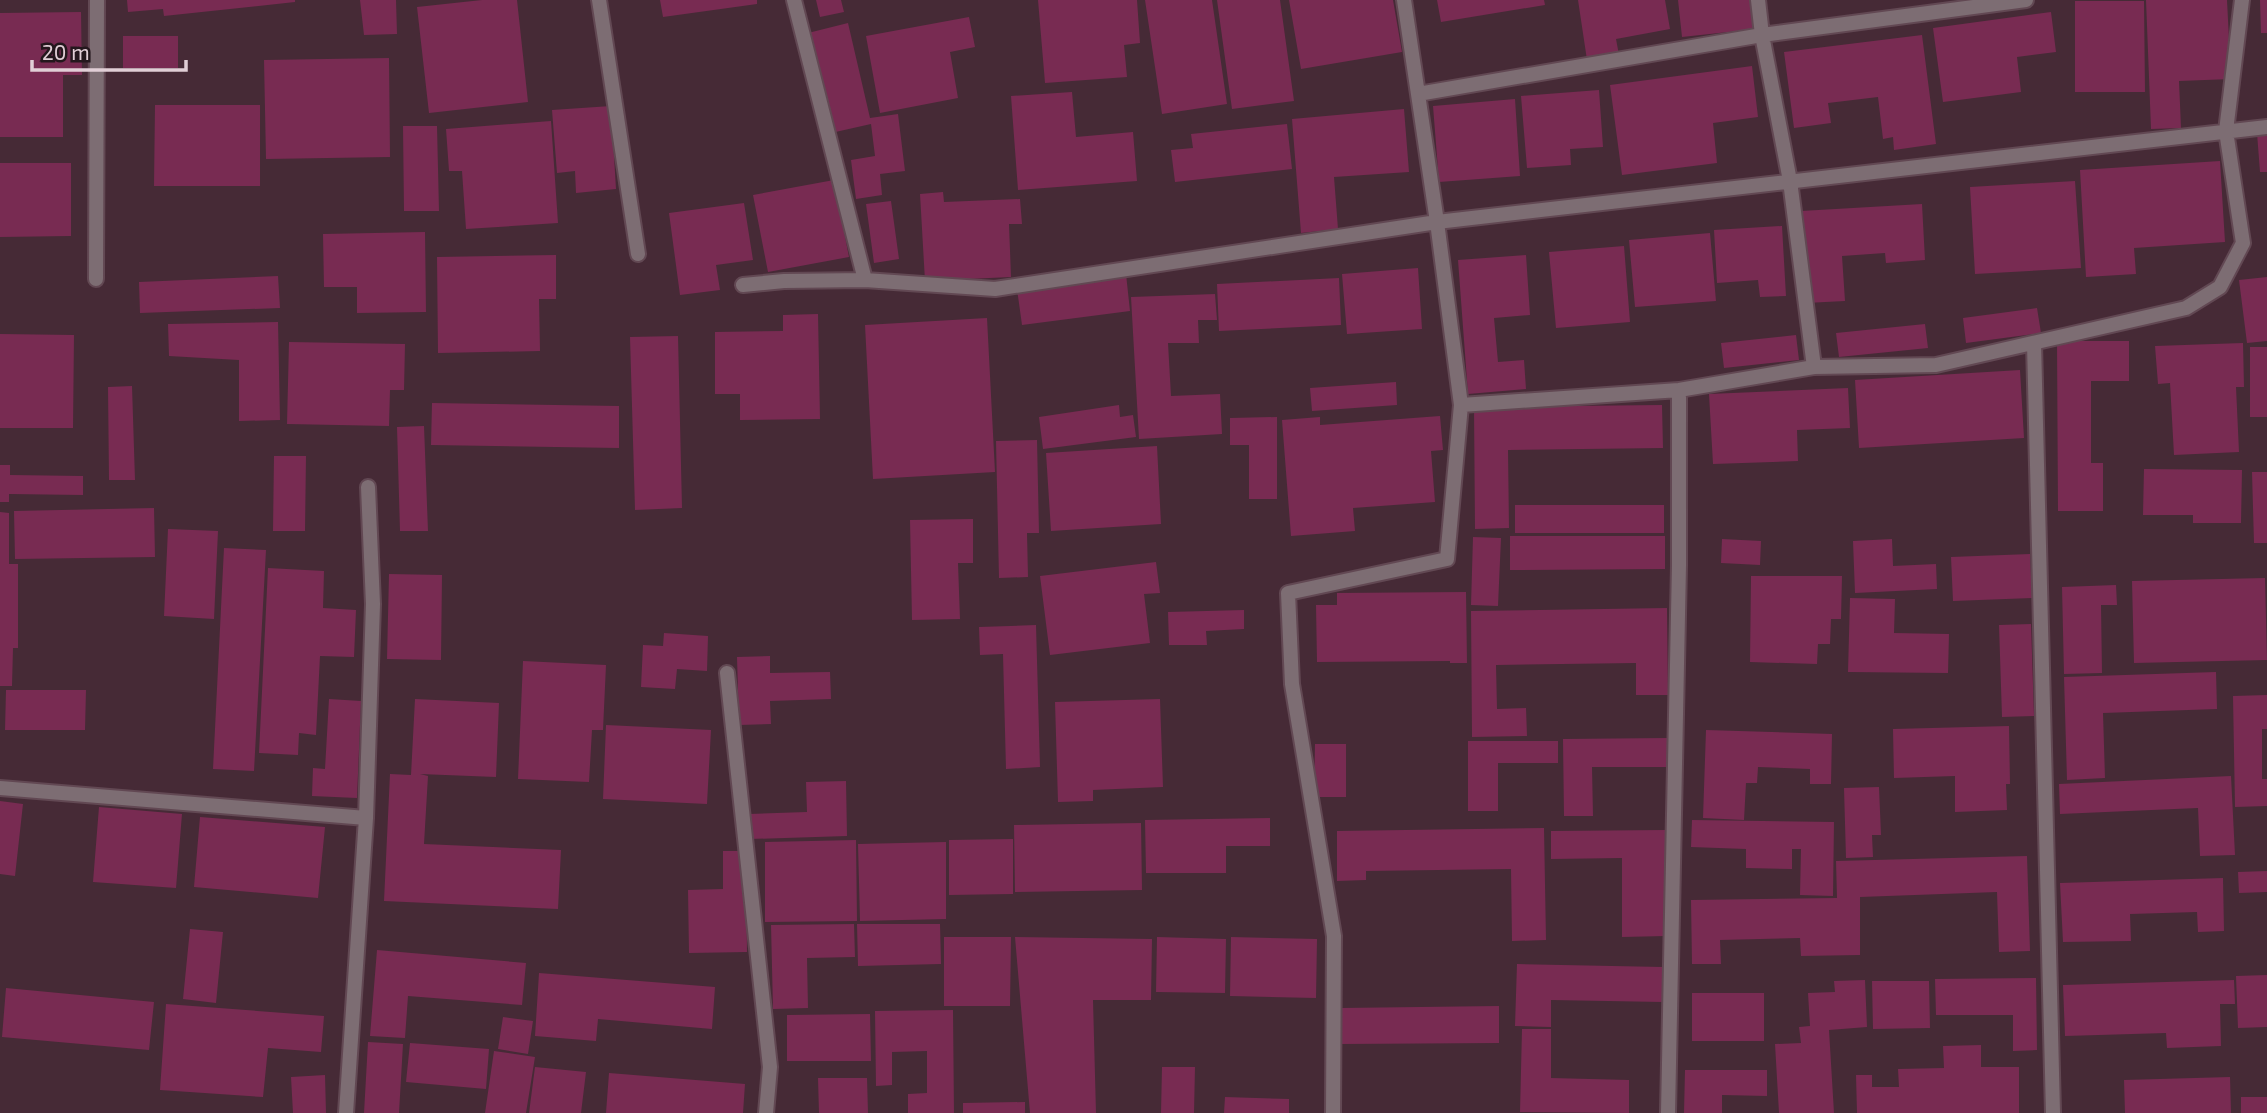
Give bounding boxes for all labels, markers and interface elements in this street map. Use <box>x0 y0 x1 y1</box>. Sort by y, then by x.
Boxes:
scale bar <box>32 28 186 72</box>
text: 20 m <box>42 39 90 64</box>

